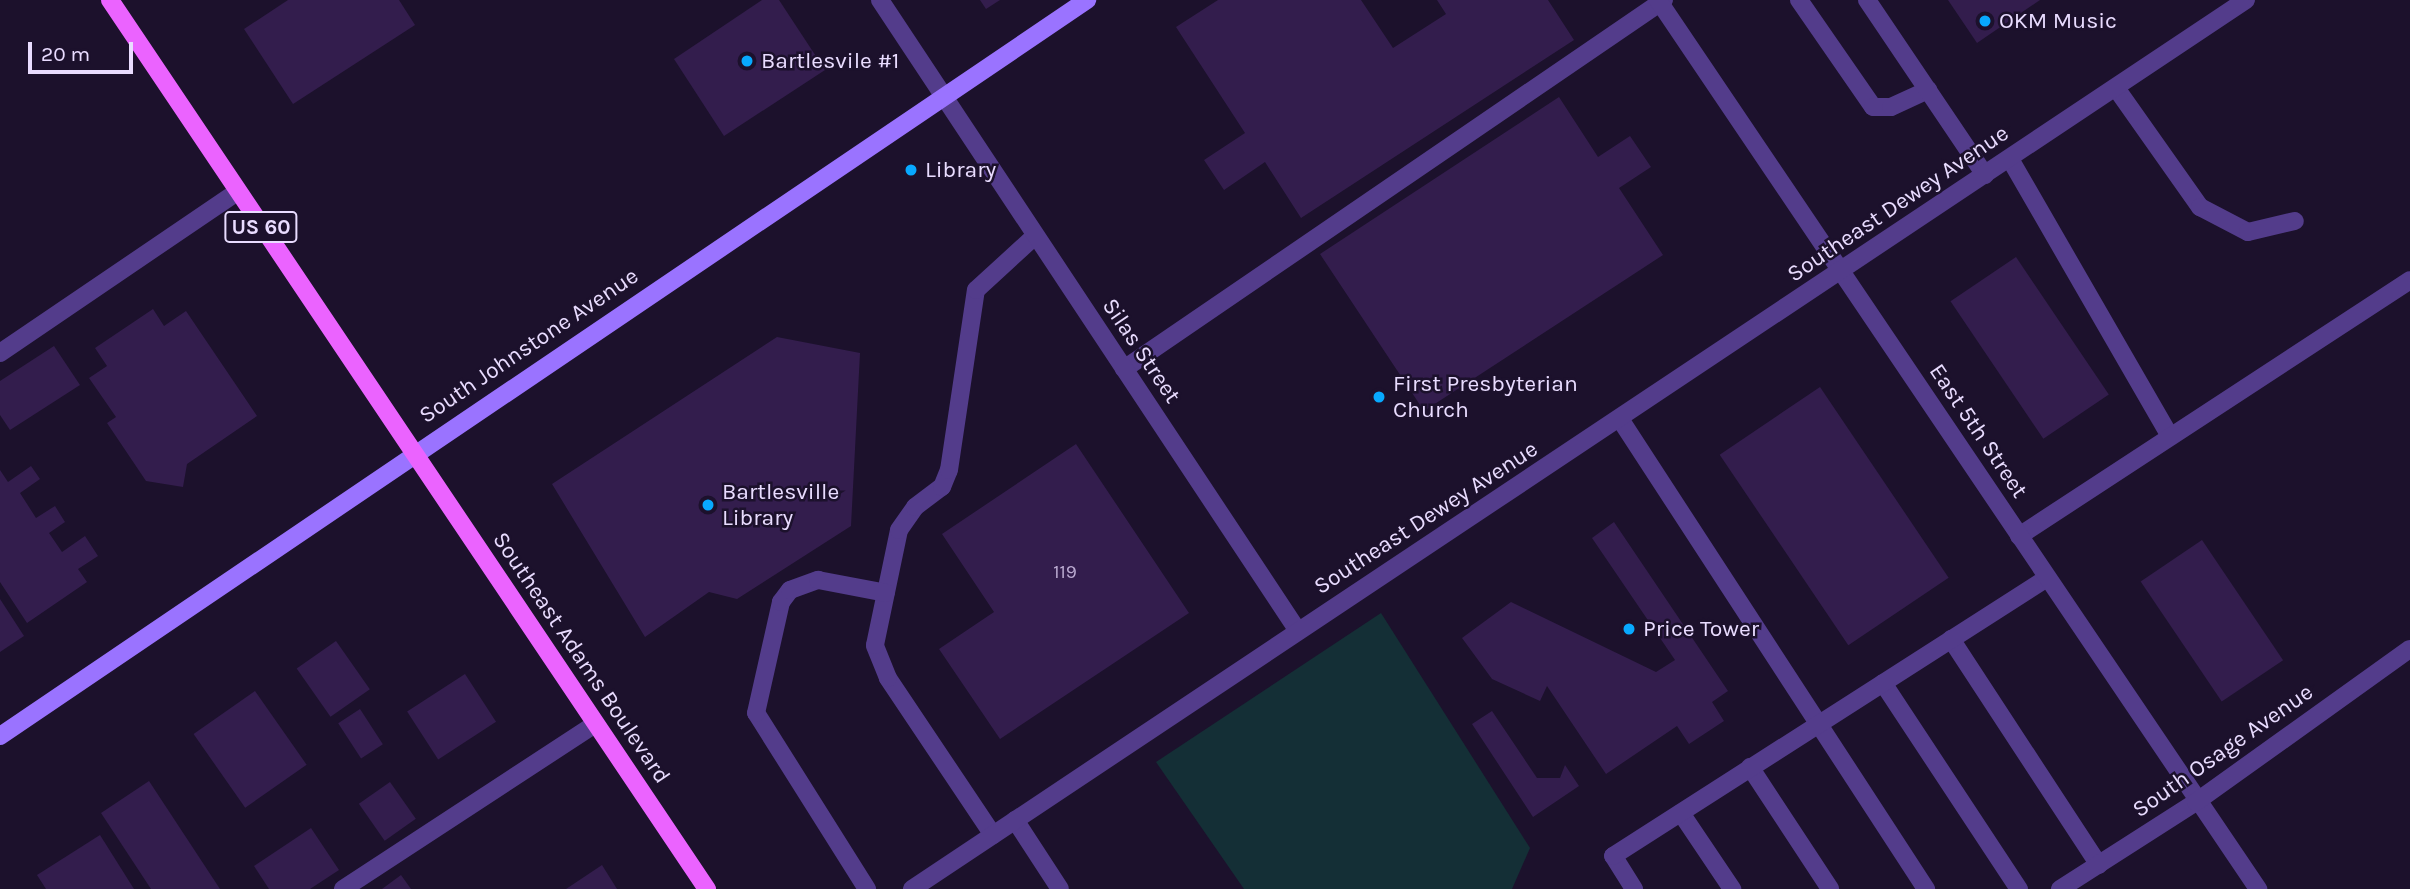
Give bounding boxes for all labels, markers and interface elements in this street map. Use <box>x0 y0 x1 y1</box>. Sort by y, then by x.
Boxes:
place label: OKM Music <box>1999 7 2117 35</box>
marker: OKM Music <box>1977 13 1993 29</box>
scale bar <box>32 28 136 72</box>
text: 20 m <box>41 42 90 66</box>
place label: Bartlesvile #1 <box>761 47 899 75</box>
marker: Bartlesvile #1 <box>739 53 755 69</box>
street label: Southeast Dewey Avenue <box>1782 120 2014 288</box>
place label: Library <box>925 156 996 184</box>
marker: Library <box>903 162 919 178</box>
road number: US 60 <box>224 210 298 244</box>
street label: South Johnstone Avenue <box>414 262 644 430</box>
street label: Silas Street <box>1096 293 1186 409</box>
street label: East 5th Street <box>1923 359 2033 503</box>
place label: First Presbyterian Church <box>1393 370 1578 424</box>
marker: First Presbyterian Church <box>1371 389 1387 405</box>
street label: Southeast Dewey Avenue <box>1309 435 1543 601</box>
place label: Bartlesville Library <box>722 478 839 532</box>
marker: Bartlesville Library <box>700 497 716 513</box>
street label: Southeast Adams Boulevard <box>486 527 676 789</box>
house number: 119 <box>1053 562 1077 584</box>
place label: Price Tower <box>1643 615 1759 643</box>
marker: Price Tower <box>1621 621 1637 637</box>
street label: South Osage Avenue <box>2127 678 2319 824</box>

